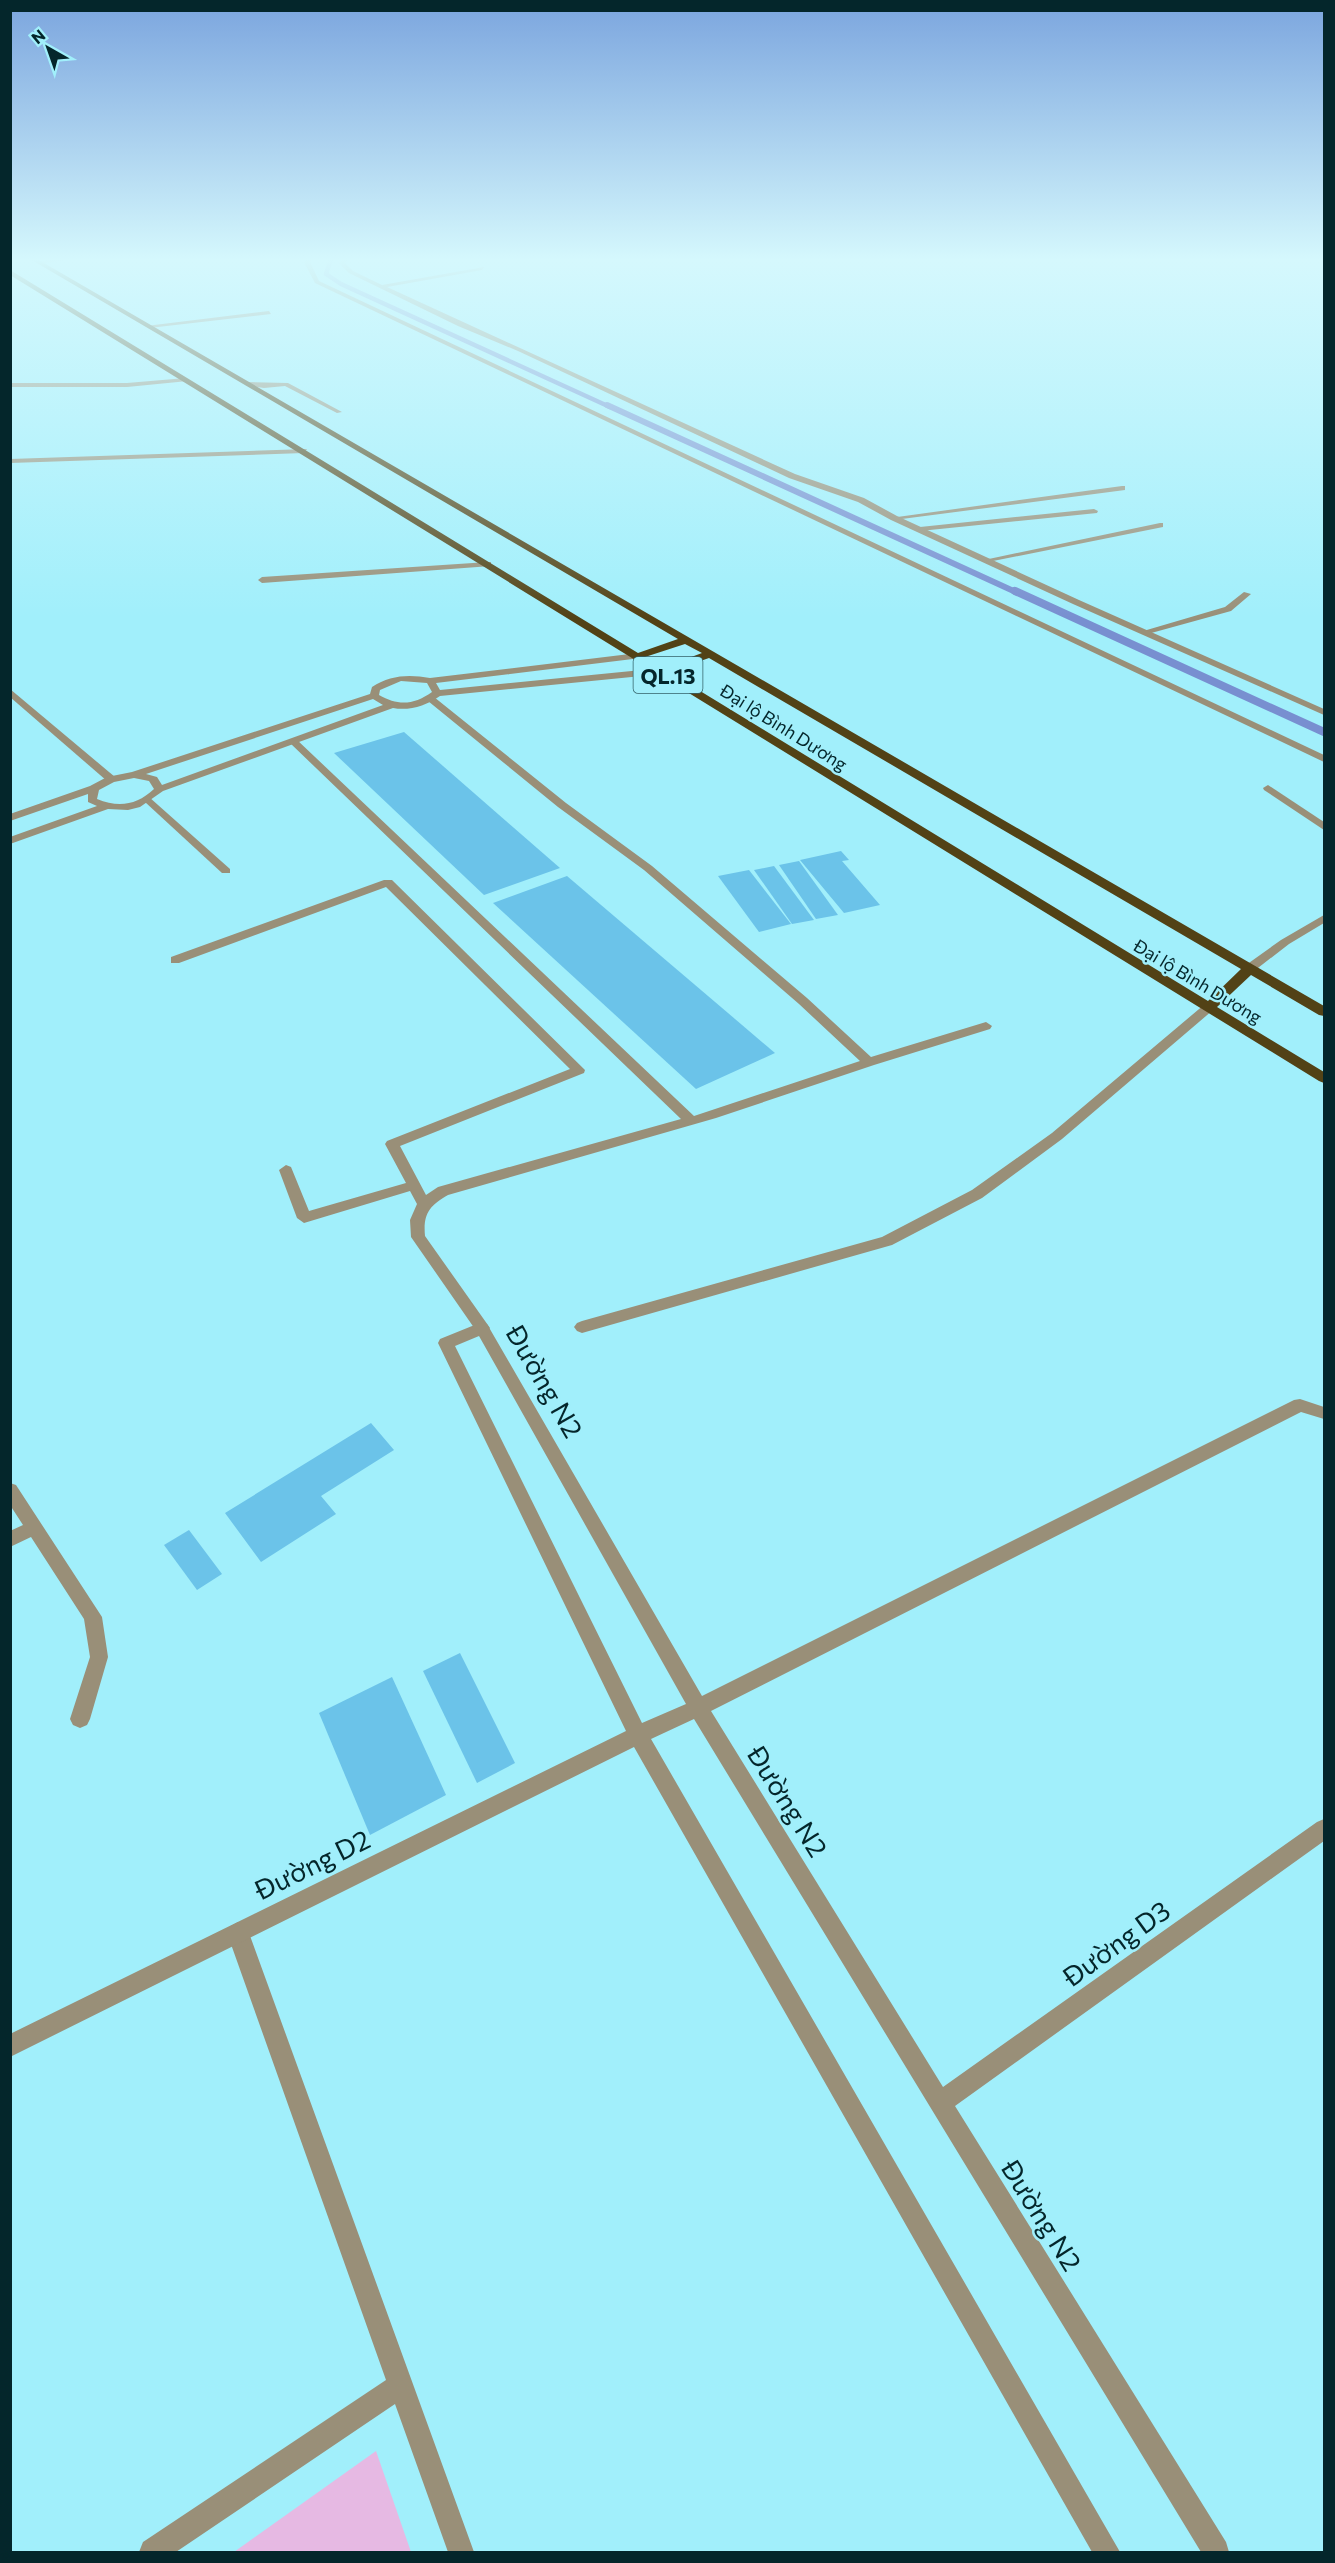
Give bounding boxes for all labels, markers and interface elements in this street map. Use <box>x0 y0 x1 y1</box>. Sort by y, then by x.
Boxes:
north arrow <box>18 18 78 78</box>
text: N <box>27 25 49 47</box>
road number: QL.13 <box>634 657 702 693</box>
street label: Đại lộ Bình Dương <box>715 678 852 775</box>
street label: Đại lộ Bình Dương <box>1129 933 1266 1028</box>
street label: Đường N2 <box>499 1318 590 1443</box>
street label: Đường N2 <box>740 1739 835 1863</box>
street label: Đường D2 <box>248 1822 375 1906</box>
street label: Đường D3 <box>1055 1893 1176 1994</box>
street label: Đường N2 <box>994 2153 1089 2277</box>

